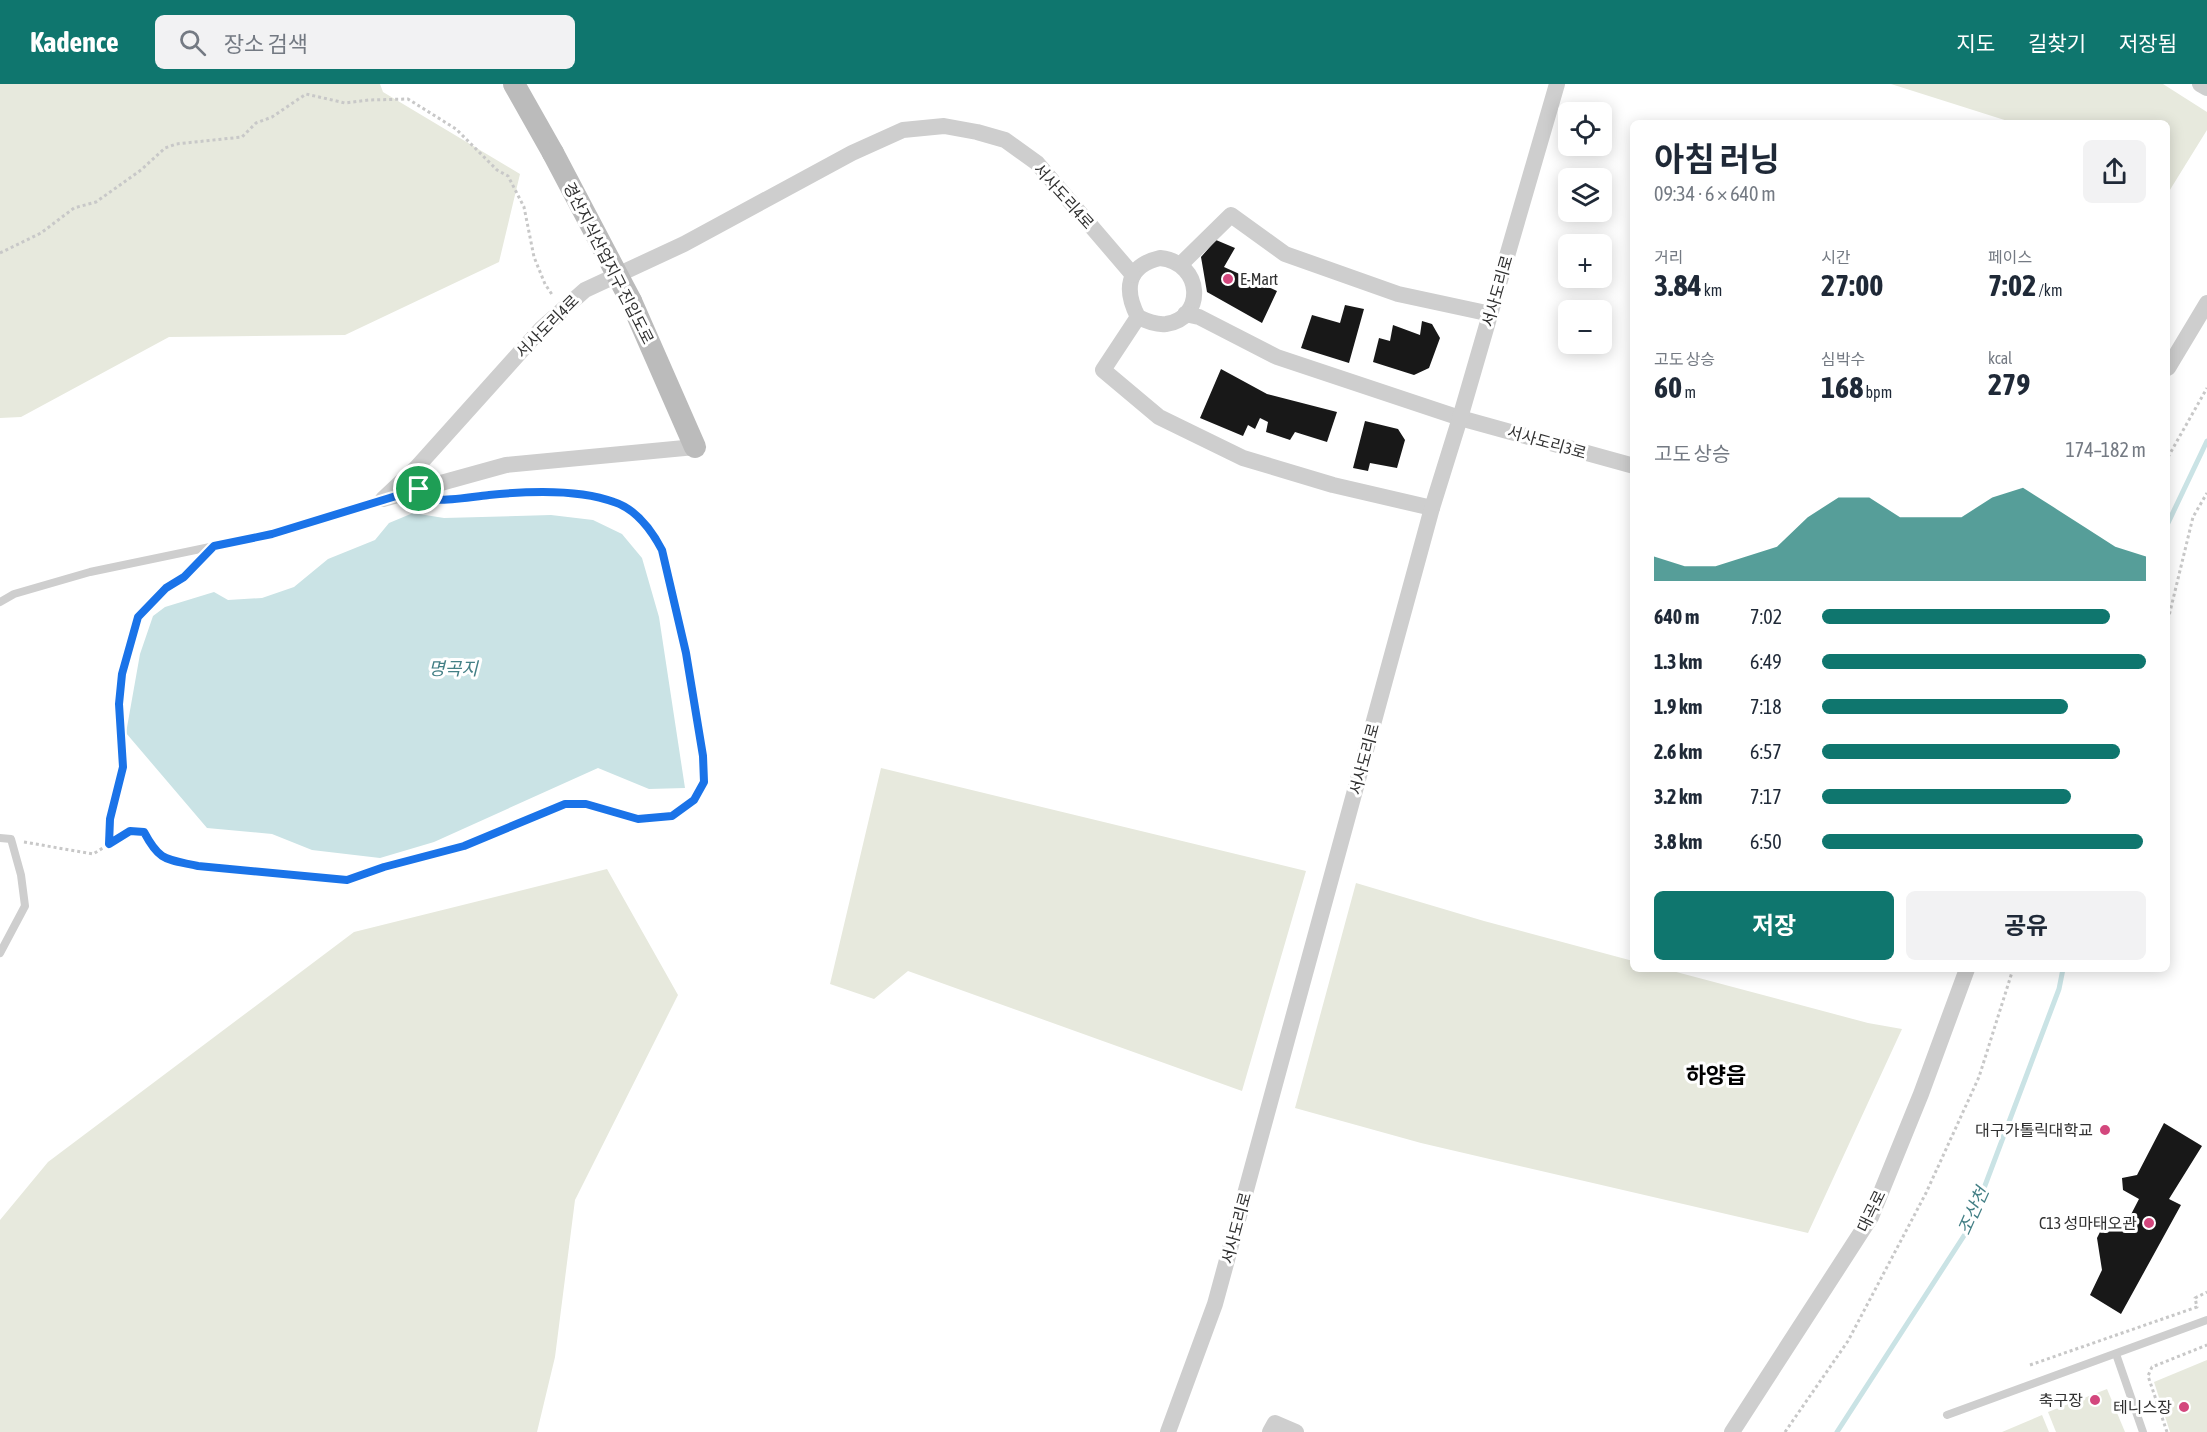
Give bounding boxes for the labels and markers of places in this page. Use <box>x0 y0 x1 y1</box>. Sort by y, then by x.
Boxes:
place label: E-Mart <box>1240 270 1279 288</box>
marker: E-Mart <box>1221 272 1235 286</box>
pin <box>393 463 444 514</box>
place label: 대구가톨릭대학교 <box>1975 1121 2093 1139</box>
marker: 대구가톨릭대학교 <box>2098 1123 2112 1137</box>
place label: C13 성마태오관 <box>2039 1214 2137 1232</box>
marker: C13 성마태오관 <box>2142 1216 2156 1230</box>
place label: 축구장 <box>2039 1391 2083 1409</box>
marker: 축구장 <box>2088 1393 2102 1407</box>
place label: 테니스장 <box>2113 1398 2172 1416</box>
marker: 테니스장 <box>2177 1400 2191 1414</box>

